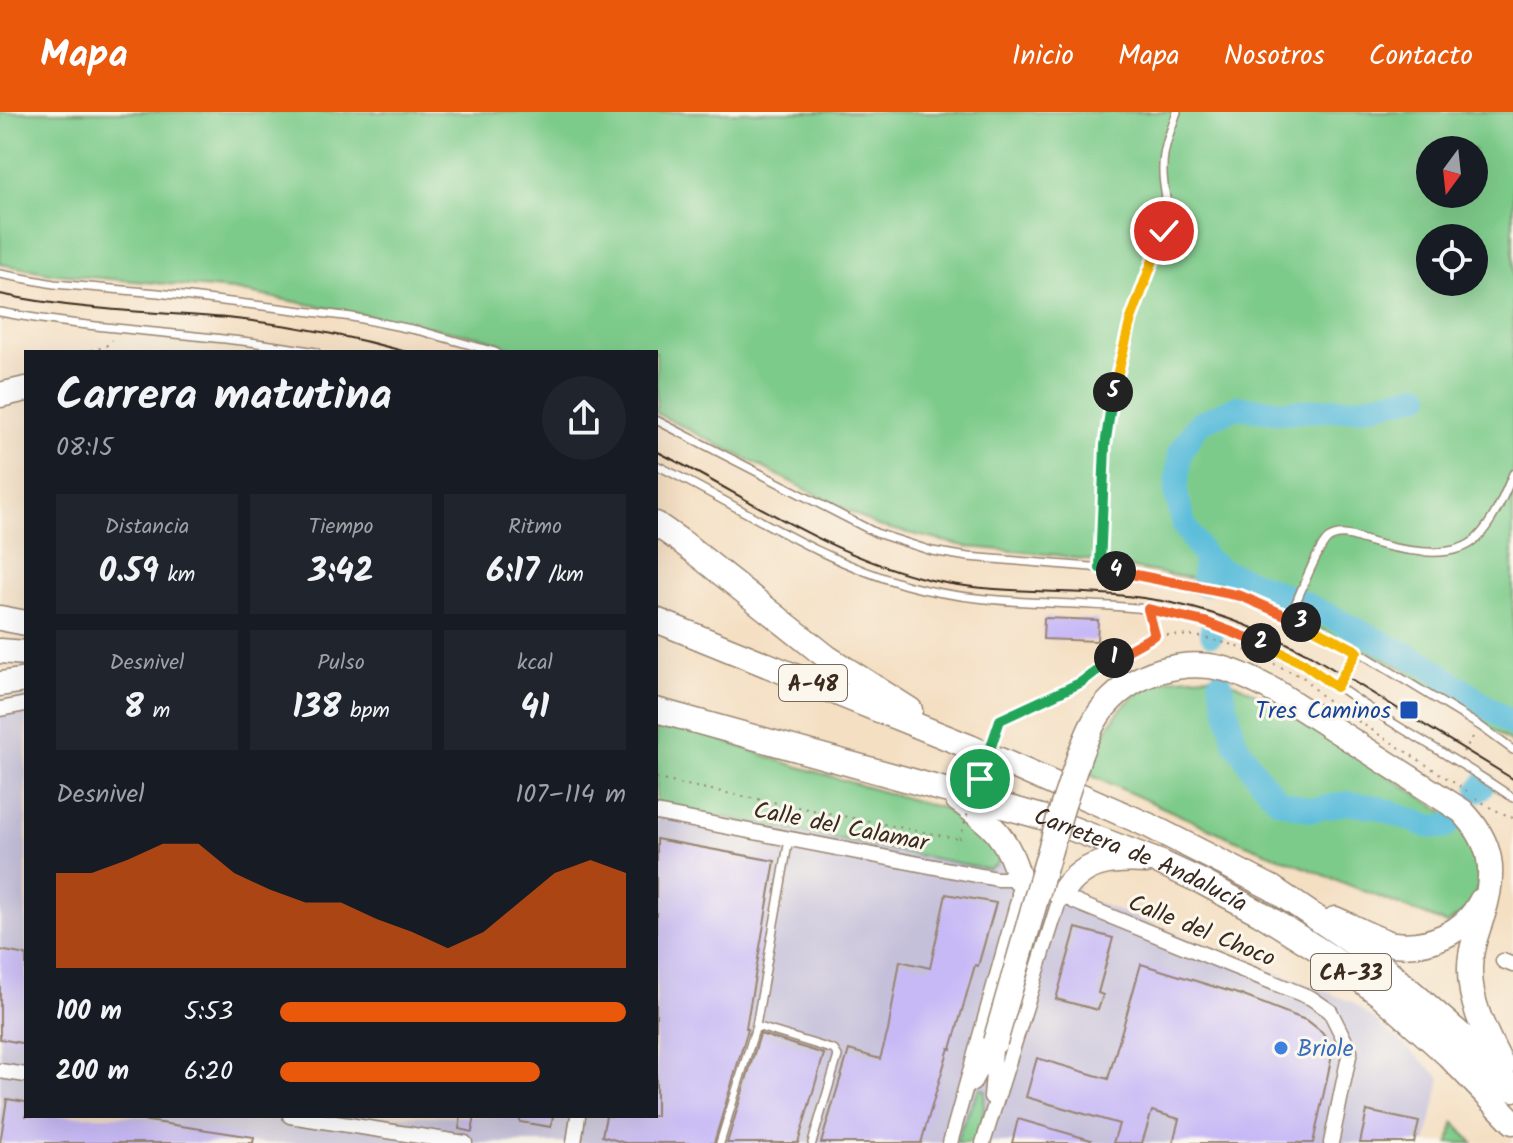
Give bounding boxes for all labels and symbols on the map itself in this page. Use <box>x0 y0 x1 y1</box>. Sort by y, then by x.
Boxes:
north arrow <box>1416 136 1488 208</box>
pin <box>1130 197 1198 265</box>
pin: 5 <box>1093 372 1133 412</box>
pin: 4 <box>1096 551 1136 591</box>
pin: 3 <box>1281 602 1321 642</box>
pin: 2 <box>1241 623 1281 663</box>
pin: 1 <box>1094 638 1134 678</box>
road number: A-48 <box>779 665 847 701</box>
place label: Tres Caminos <box>1255 692 1391 731</box>
marker: Tres Caminos <box>1398 699 1420 721</box>
pin <box>946 745 1014 813</box>
street label: Calle del Calamar <box>750 791 933 864</box>
street label: Carretera de Andalucía <box>1029 798 1254 924</box>
street label: Calle del Choco <box>1122 884 1281 979</box>
road number: CA-33 <box>1311 954 1391 990</box>
place label: Briole <box>1297 1030 1354 1069</box>
marker: Briole <box>1272 1039 1290 1057</box>

